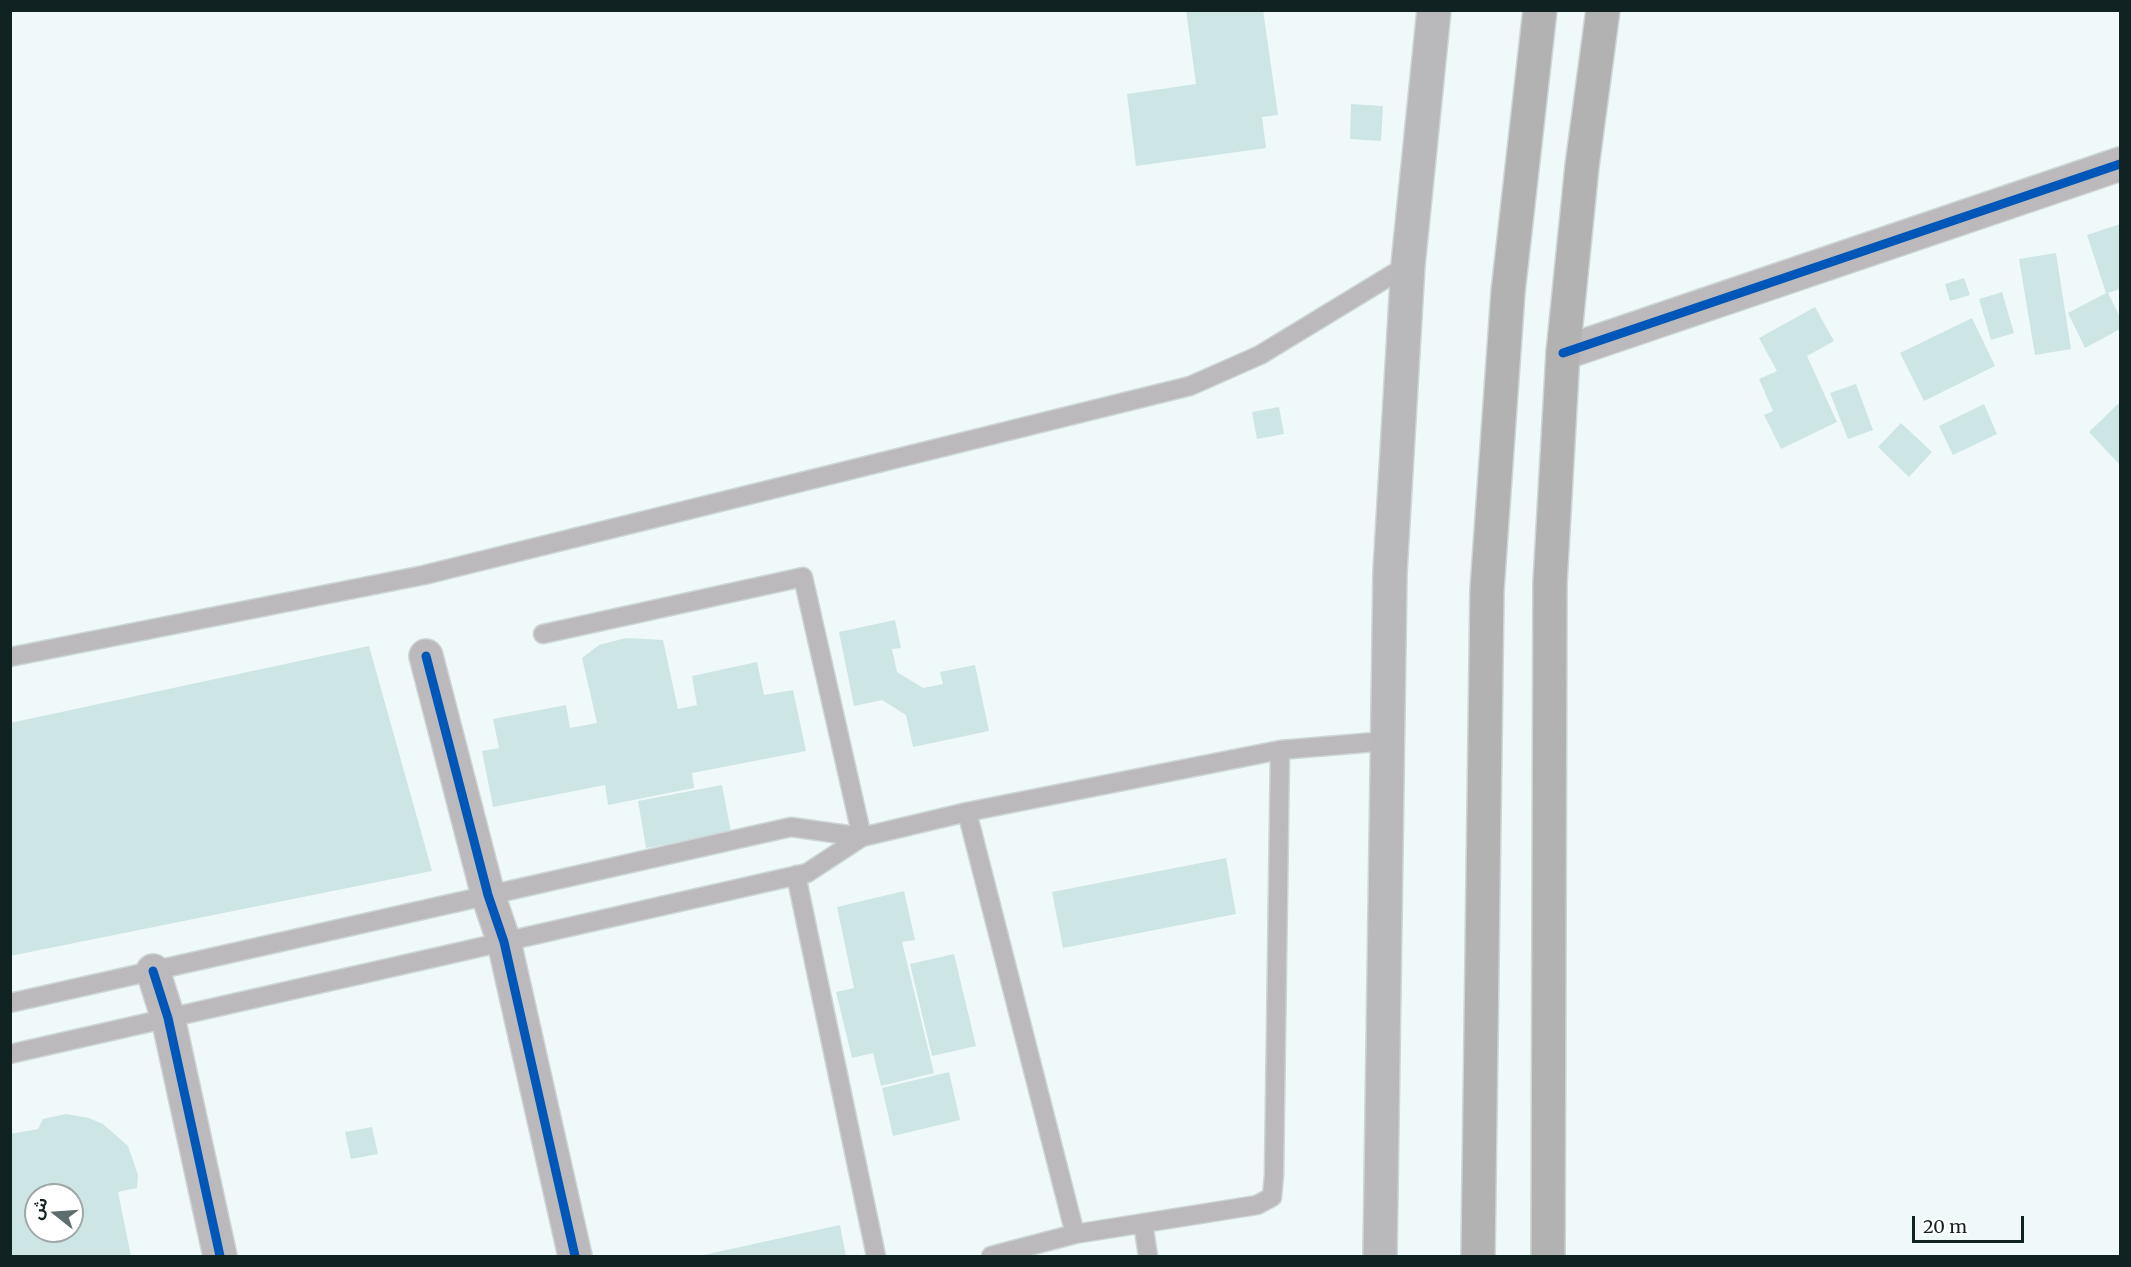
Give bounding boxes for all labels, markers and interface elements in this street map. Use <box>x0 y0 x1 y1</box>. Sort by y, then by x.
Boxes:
north arrow <box>24 1183 84 1243</box>
text: ش <box>26 1195 51 1222</box>
scale bar <box>1915 1204 2028 1242</box>
text: 20 m <box>1923 1215 1967 1238</box>

